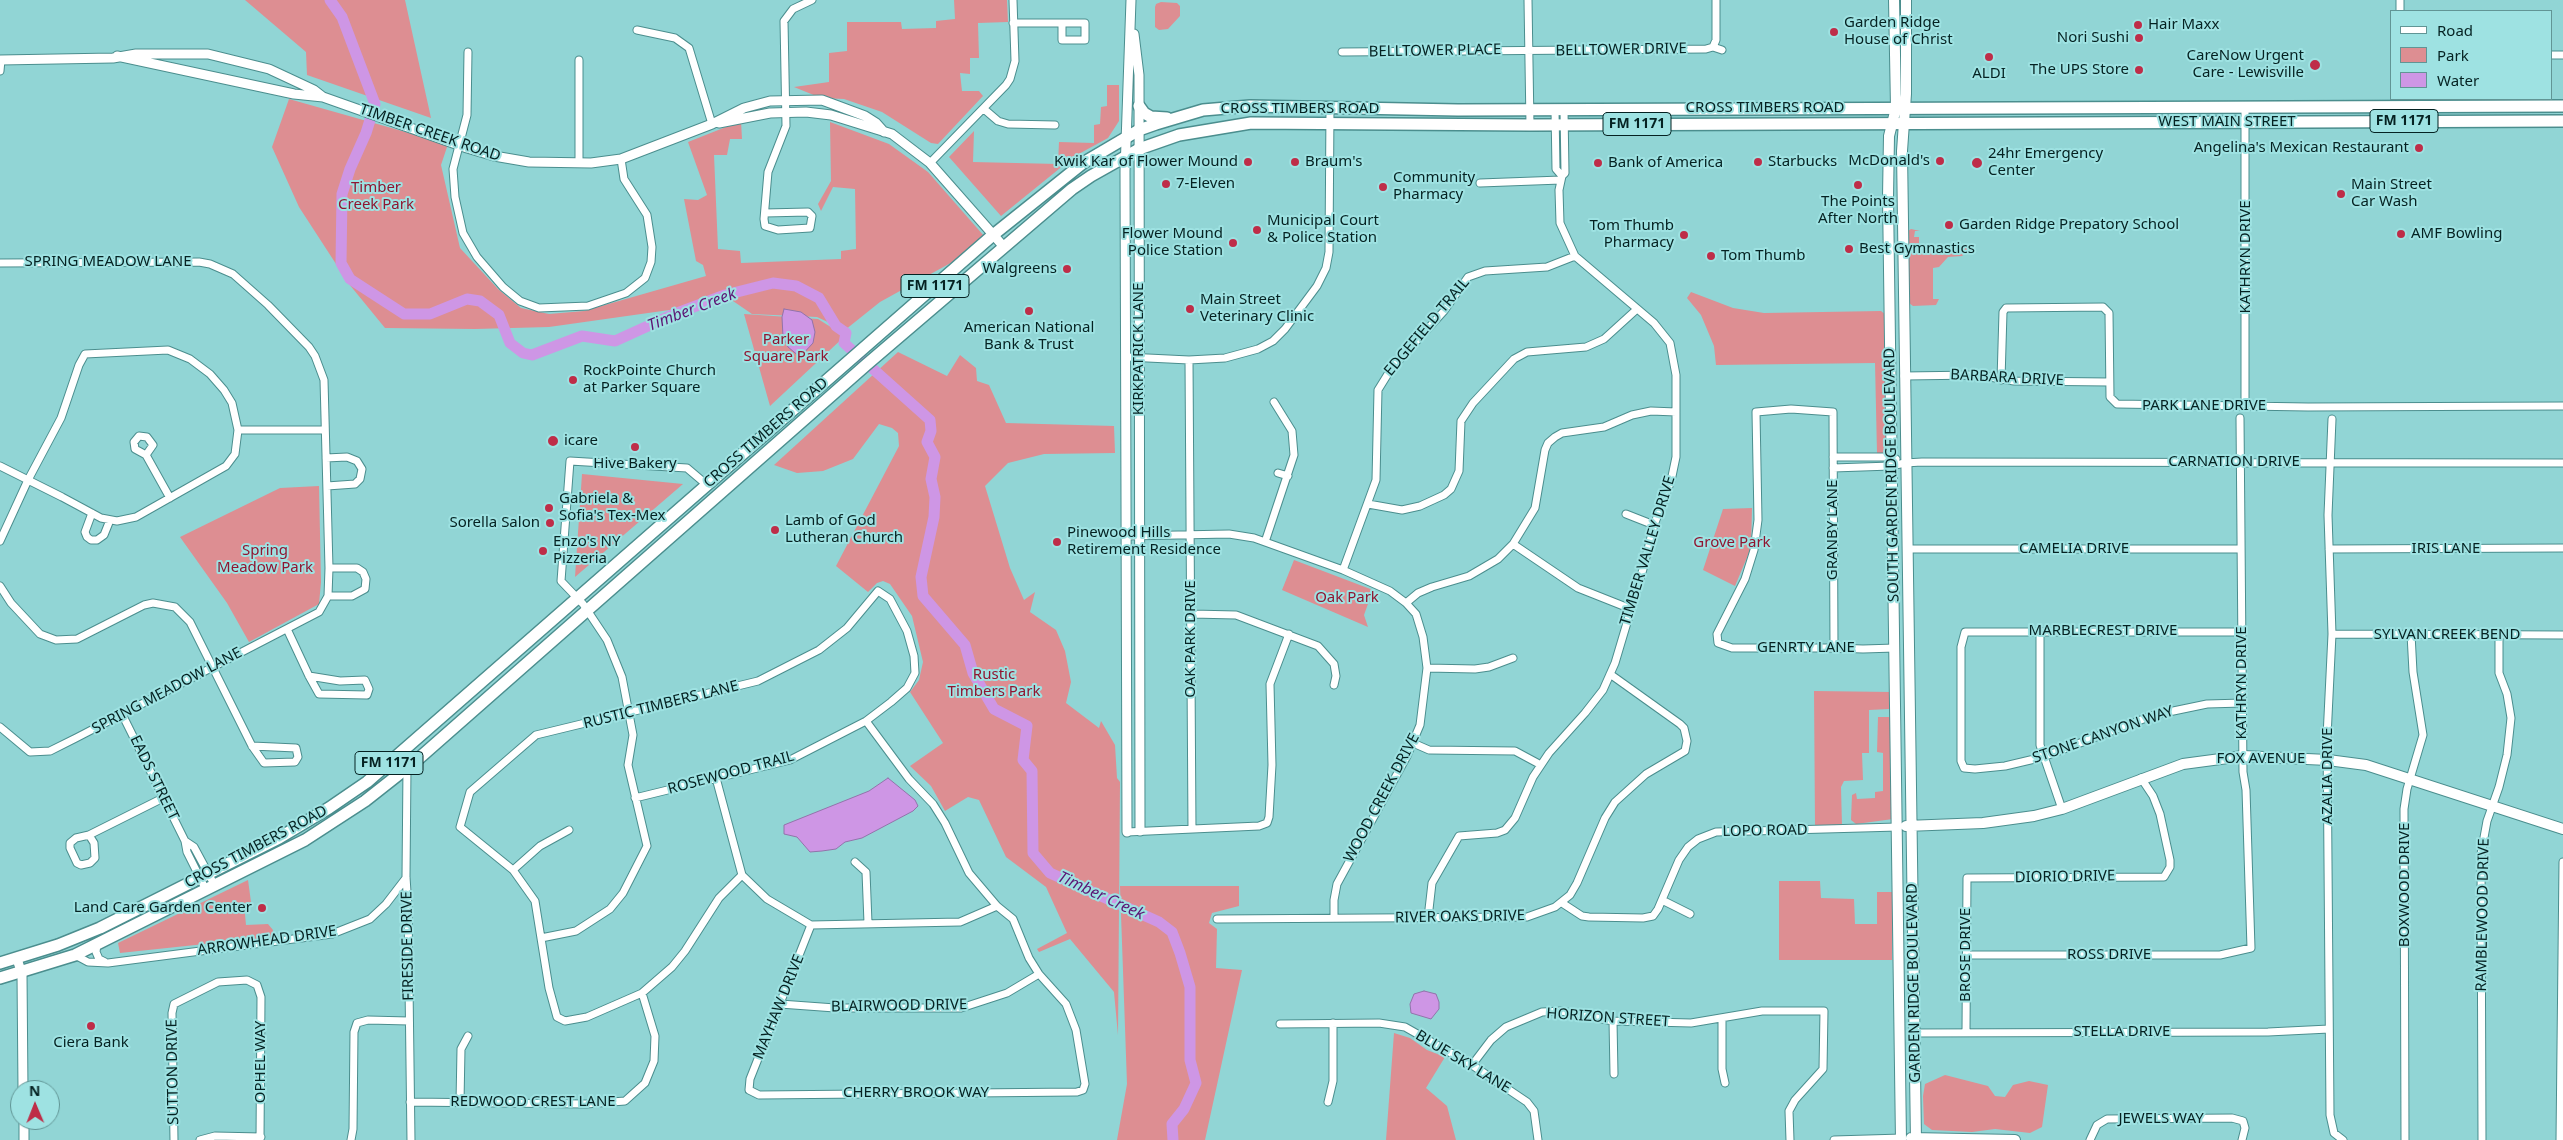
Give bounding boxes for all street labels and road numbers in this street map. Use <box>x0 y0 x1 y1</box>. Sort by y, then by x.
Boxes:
street label: BELLTOWER DRIVE <box>1555 40 1687 60</box>
street label: BELLTOWER PLACE <box>1369 41 1501 61</box>
street label: CROSS TIMBERS ROAD <box>1686 99 1844 117</box>
street label: TIMBER CREEK ROAD <box>357 100 503 166</box>
street label: CROSS TIMBERS ROAD <box>1221 100 1379 118</box>
road number: FM 1171 <box>2370 110 2438 132</box>
road number: FM 1171 <box>1603 112 1671 136</box>
street label: WEST MAIN STREET <box>2158 113 2296 131</box>
street label: KATHRYN DRIVE <box>2237 200 2255 314</box>
street label: SPRING MEADOW LANE <box>24 253 192 271</box>
road number: FM 1171 <box>901 274 969 298</box>
street label: EDGEFIELD TRAIL <box>1381 274 1473 380</box>
street label: KIRKPATRICK LANE <box>1130 283 1148 415</box>
street label: SOUTH GARDEN RIDGE BOULEVARD <box>1881 348 1903 602</box>
street label: BARBARA DRIVE <box>1950 366 2064 390</box>
street label: CROSS TIMBERS ROAD <box>700 374 832 492</box>
street label: PARK LANE DRIVE <box>2142 397 2266 415</box>
street label: CARNATION DRIVE <box>2168 453 2300 471</box>
street label: TIMBER VALLEY DRIVE <box>1617 474 1679 628</box>
street label: GRANBY LANE <box>1824 480 1842 580</box>
street label: CAMELIA DRIVE <box>2019 540 2129 558</box>
street label: IRIS LANE <box>2412 540 2480 558</box>
street label: OAK PARK DRIVE <box>1182 580 1200 698</box>
street label: MARBLECREST DRIVE <box>2029 622 2177 640</box>
street label: KATHRYN DRIVE <box>2233 626 2251 740</box>
street label: SYLVAN CREEK BEND <box>2374 626 2520 644</box>
street label: GENRTY LANE <box>1757 639 1855 657</box>
street label: SPRING MEADOW LANE <box>89 644 245 738</box>
street label: RUSTIC TIMBERS LANE <box>582 677 740 733</box>
street label: STONE CANYON WAY <box>2030 702 2176 768</box>
street label: AZALIA DRIVE <box>2319 728 2337 824</box>
street label: WOOD CREEK DRIVE <box>1340 730 1424 866</box>
street label: EADS STREET <box>126 733 182 823</box>
street label: ROSEWOOD TRAIL <box>666 747 796 799</box>
street label: FOX AVENUE <box>2217 750 2305 768</box>
road number: FM 1171 <box>355 751 423 774</box>
street label: CROSS TIMBERS ROAD <box>182 802 330 892</box>
street label: LOPO ROAD <box>1722 821 1808 841</box>
street label: BOXWOOD DRIVE <box>2396 823 2414 947</box>
street label: RAMBLEWOOD DRIVE <box>2473 838 2493 992</box>
street label: DIORIO DRIVE <box>2015 867 2115 887</box>
street label: GARDEN RIDGE BOULEVARD <box>1903 883 1925 1083</box>
street label: FIRESIDE DRIVE <box>398 891 418 1001</box>
street label: RIVER OAKS DRIVE <box>1395 907 1525 927</box>
street label: BROSE DRIVE <box>1957 908 1975 1002</box>
street label: ARROWHEAD DRIVE <box>196 922 338 960</box>
street label: ROSS DRIVE <box>2067 946 2151 964</box>
street label: MAYHAW DRIVE <box>750 952 808 1062</box>
street label: BLAIRWOOD DRIVE <box>831 996 967 1016</box>
street label: HORIZON STREET <box>1546 1005 1670 1031</box>
street label: SUTTON DRIVE <box>163 1019 183 1125</box>
street label: OPHEL WAY <box>252 1021 270 1103</box>
street label: STELLA DRIVE <box>2074 1023 2170 1041</box>
street label: BLUE SKY LANE <box>1412 1027 1514 1097</box>
street label: CHERRY BROOK WAY <box>843 1084 989 1102</box>
street label: REDWOOD CREST LANE <box>450 1093 616 1111</box>
street label: JEWELS WAY <box>2118 1110 2204 1128</box>

